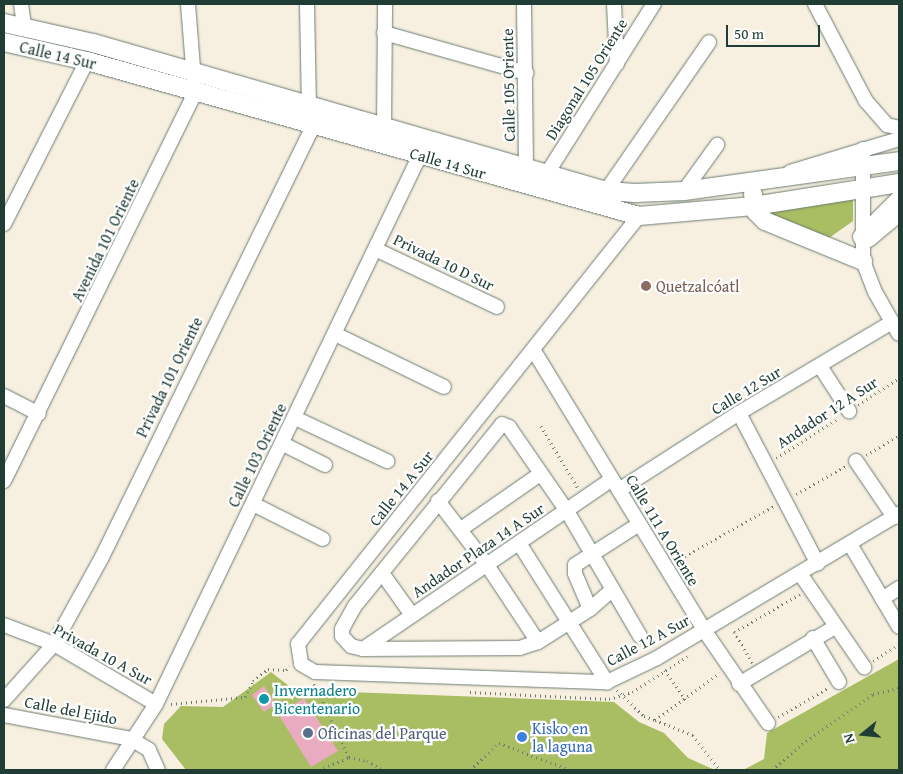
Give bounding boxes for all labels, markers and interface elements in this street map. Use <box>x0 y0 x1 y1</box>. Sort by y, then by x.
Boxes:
street label: Diagonal 105 Oriente <box>541 15 631 143</box>
scale bar <box>728 15 822 47</box>
text: 50 m <box>734 23 764 44</box>
street label: Calle 105 Oriente <box>497 28 519 142</box>
street label: Calle 14 Sur <box>18 37 98 73</box>
street label: Calle 14 Sur <box>408 143 488 183</box>
street label: Avenida 101 Oriente <box>67 175 143 305</box>
street label: Privada 10 D Sur <box>390 229 498 295</box>
place label: Quetzalcóatl <box>656 276 740 296</box>
marker: Quetzalcóatl <box>640 280 652 292</box>
street label: Privada 101 Oriente <box>132 314 206 440</box>
street label: Calle 12 Sur <box>708 362 784 418</box>
street label: Andador 12 A Sur <box>773 372 881 452</box>
street label: Calle 103 Oriente <box>224 400 290 510</box>
street label: Calle 14 A Sur <box>365 446 437 530</box>
street label: Calle 111 A Oriente <box>622 471 704 589</box>
street label: Andador Plaza 14 A Sur <box>408 499 548 601</box>
street label: Calle 12 A Sur <box>603 610 693 670</box>
street label: Privada 10 A Sur <box>50 619 156 689</box>
place label: Invernadero Bicentenario <box>274 680 360 718</box>
street label: Calle del Ejido <box>23 692 119 728</box>
marker: Invernadero Bicentenario <box>258 693 270 705</box>
north arrow <box>838 709 888 759</box>
place label: Kisko en la laguna <box>532 718 593 756</box>
place label: Oficinas del Parque <box>318 723 447 743</box>
marker: Oficinas del Parque <box>302 727 314 739</box>
marker: Kisko en la laguna <box>516 731 528 743</box>
text: N <box>838 731 860 746</box>

